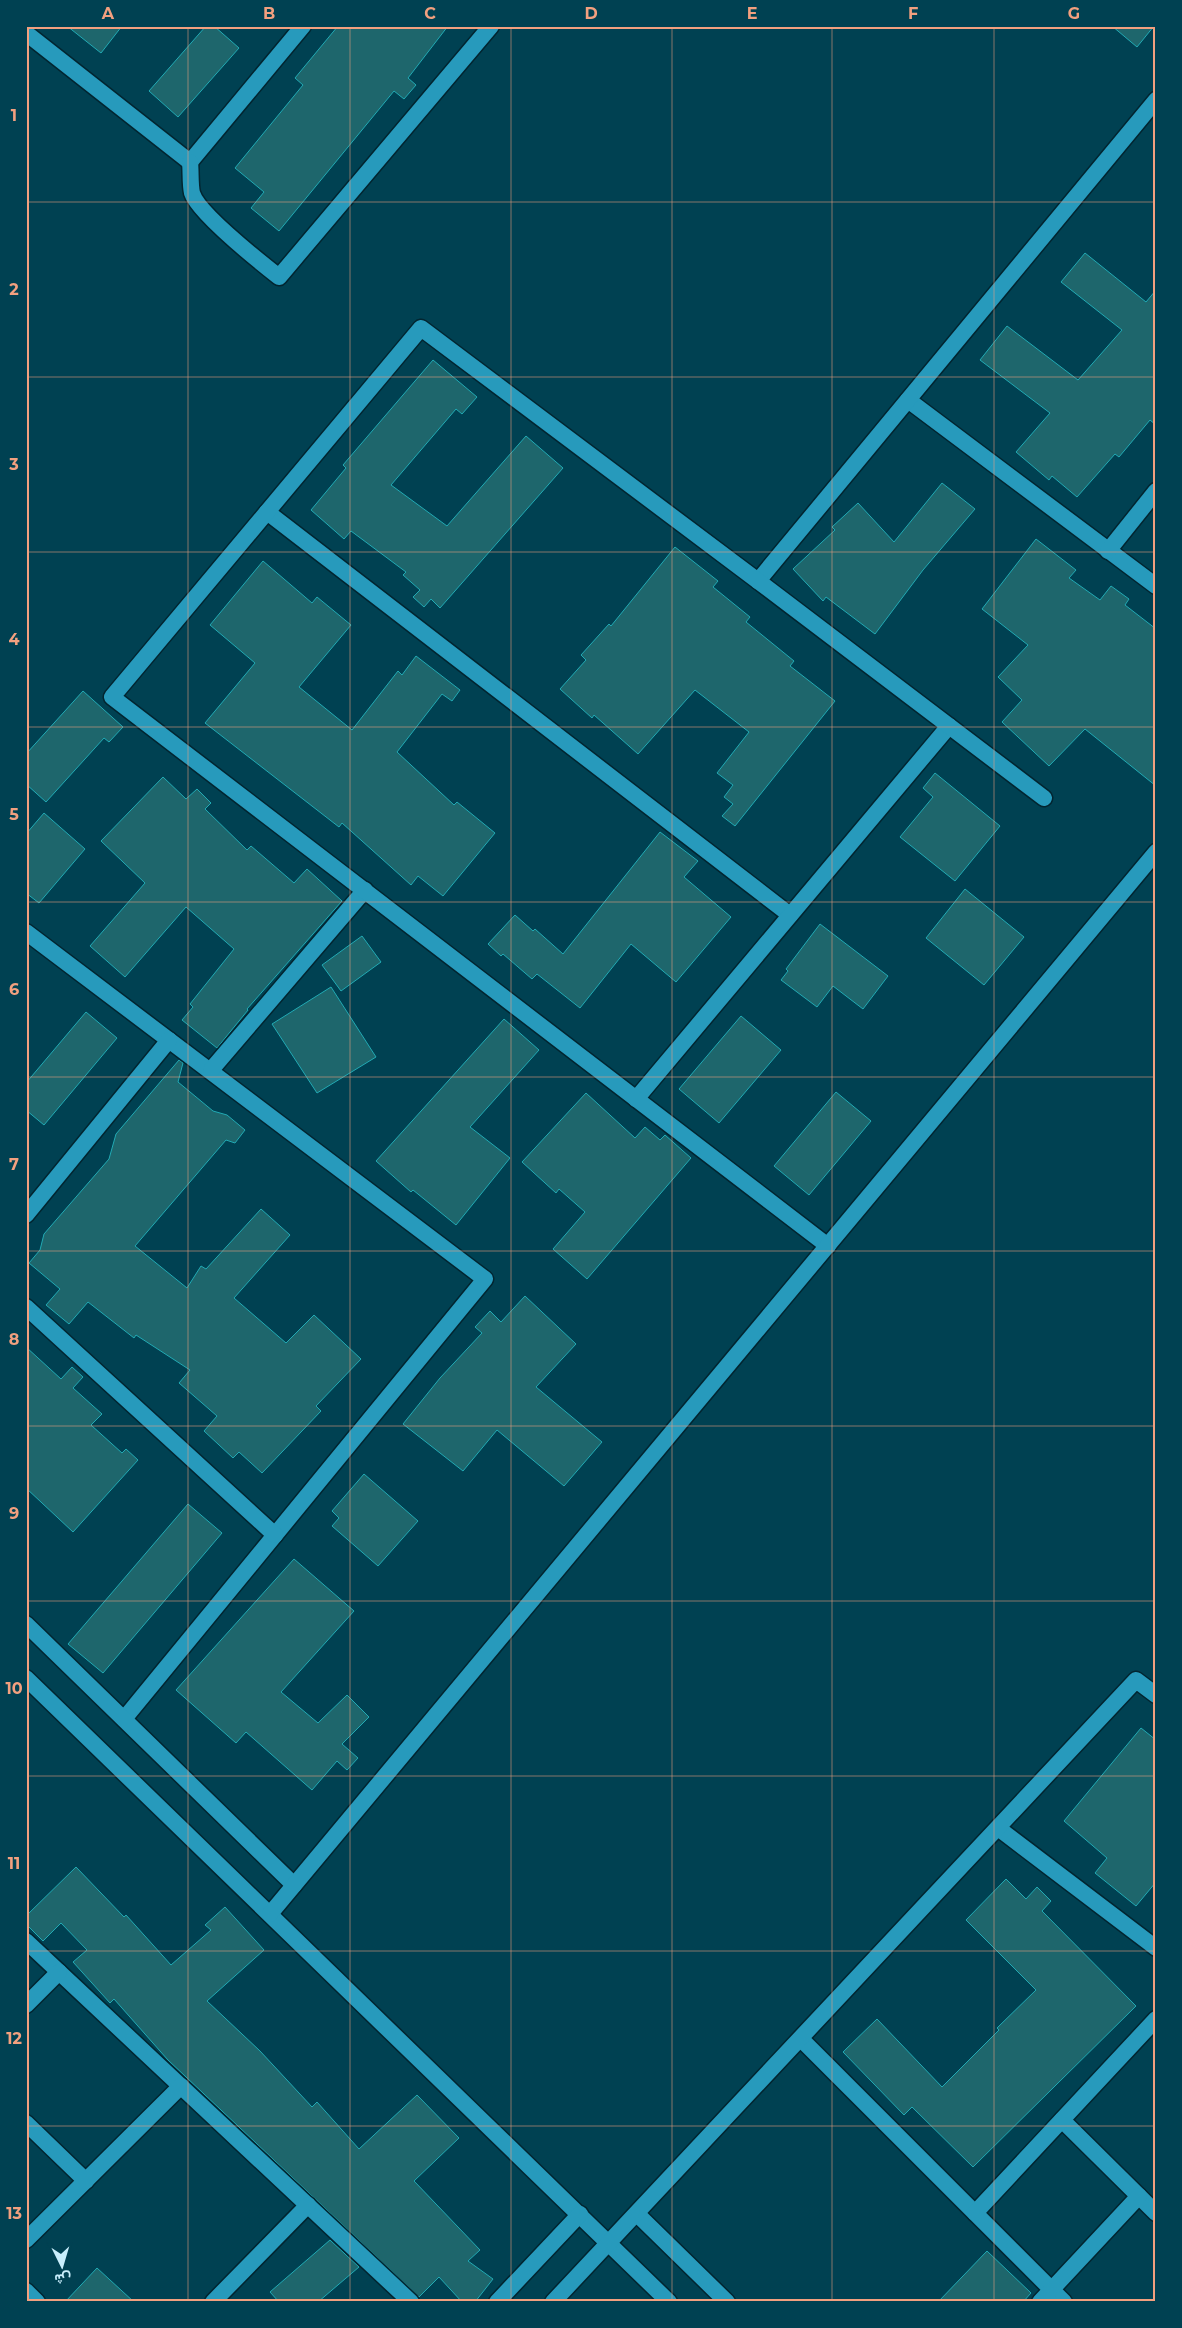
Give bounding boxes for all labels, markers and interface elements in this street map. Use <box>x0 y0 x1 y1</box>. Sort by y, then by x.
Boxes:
text: A <box>101 4 115 23</box>
text: B <box>263 4 275 23</box>
text: C <box>424 4 436 23</box>
text: D <box>584 4 598 23</box>
text: E <box>747 4 757 23</box>
text: F <box>908 4 918 23</box>
text: G <box>1068 4 1080 23</box>
text: 1 <box>11 106 17 125</box>
text: 2 <box>9 280 19 299</box>
text: 3 <box>8 455 19 474</box>
text: 4 <box>8 630 20 649</box>
text: 5 <box>9 805 19 824</box>
text: 6 <box>9 980 19 999</box>
text: 7 <box>9 1155 19 1174</box>
text: 8 <box>9 1330 19 1349</box>
text: 9 <box>9 1504 19 1523</box>
text: 10 <box>5 1679 23 1698</box>
text: 11 <box>8 1854 20 1873</box>
text: 12 <box>6 2029 22 2048</box>
text: 13 <box>6 2204 22 2223</box>
north arrow <box>38 2240 88 2290</box>
text: ش <box>54 2269 72 2289</box>

